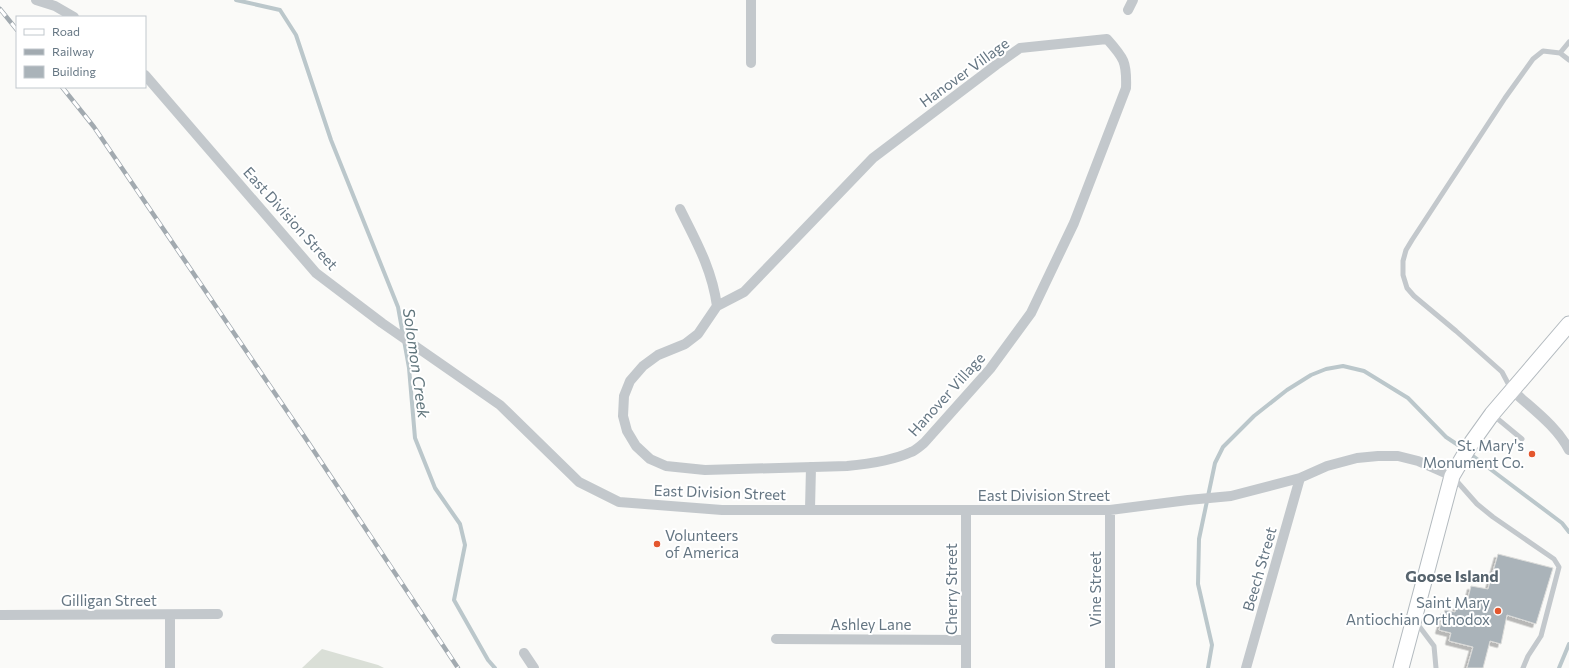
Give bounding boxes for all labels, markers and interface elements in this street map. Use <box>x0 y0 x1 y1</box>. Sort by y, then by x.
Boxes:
legend <box>16 16 146 88</box>
text: Road <box>52 24 80 38</box>
street label: Hanover Village <box>916 33 1012 110</box>
text: Railway <box>52 44 94 58</box>
text: Building <box>52 64 96 78</box>
street label: East Division Street <box>240 163 342 273</box>
water label: Solomon Creek <box>400 307 434 420</box>
street label: Hanover Village <box>904 348 988 439</box>
place label: St. Mary's Monument Co. <box>1423 436 1524 471</box>
marker: St. Mary's Monument Co. <box>1527 449 1537 459</box>
street label: East Division Street <box>653 481 787 503</box>
street label: East Division Street <box>978 486 1110 504</box>
street label: Beech Street <box>1238 525 1280 613</box>
place label: Volunteers of America <box>665 526 739 561</box>
marker: Volunteers of America <box>652 539 662 549</box>
street label: Cherry Street <box>942 543 960 635</box>
street label: Vine Street <box>1086 551 1104 627</box>
district label: Goose Island <box>1405 566 1499 585</box>
street label: Gilligan Street <box>61 591 157 609</box>
place label: Saint Mary Antiochian Orthodox <box>1346 593 1490 628</box>
marker: Saint Mary Antiochian Orthodox <box>1493 606 1503 616</box>
street label: Ashley Lane <box>831 615 912 633</box>

